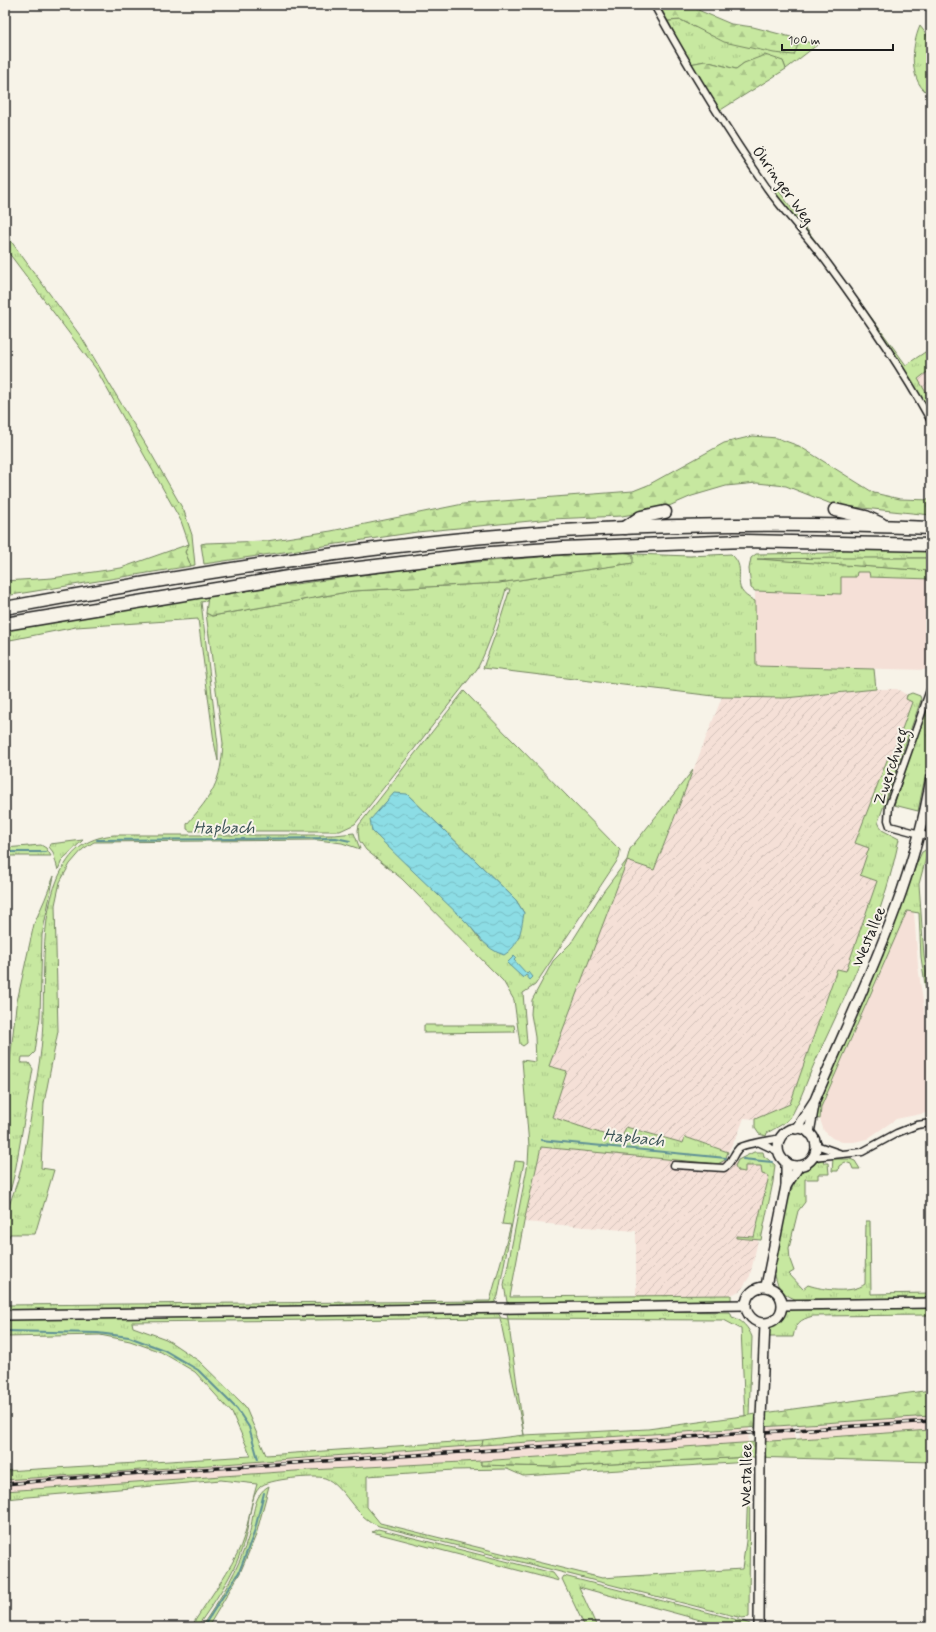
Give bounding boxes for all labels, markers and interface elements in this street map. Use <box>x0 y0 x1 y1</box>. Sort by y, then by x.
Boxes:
scale bar <box>782 26 893 52</box>
text: 100 m <box>788 33 820 49</box>
street label: Öhringer Weg <box>747 142 819 230</box>
street label: Zwerchweg <box>869 725 915 808</box>
water label: Hapbach <box>193 817 255 839</box>
street label: Westallee <box>847 903 892 970</box>
water label: Hapbach <box>602 1124 666 1152</box>
street label: Westallee <box>735 1442 758 1507</box>

